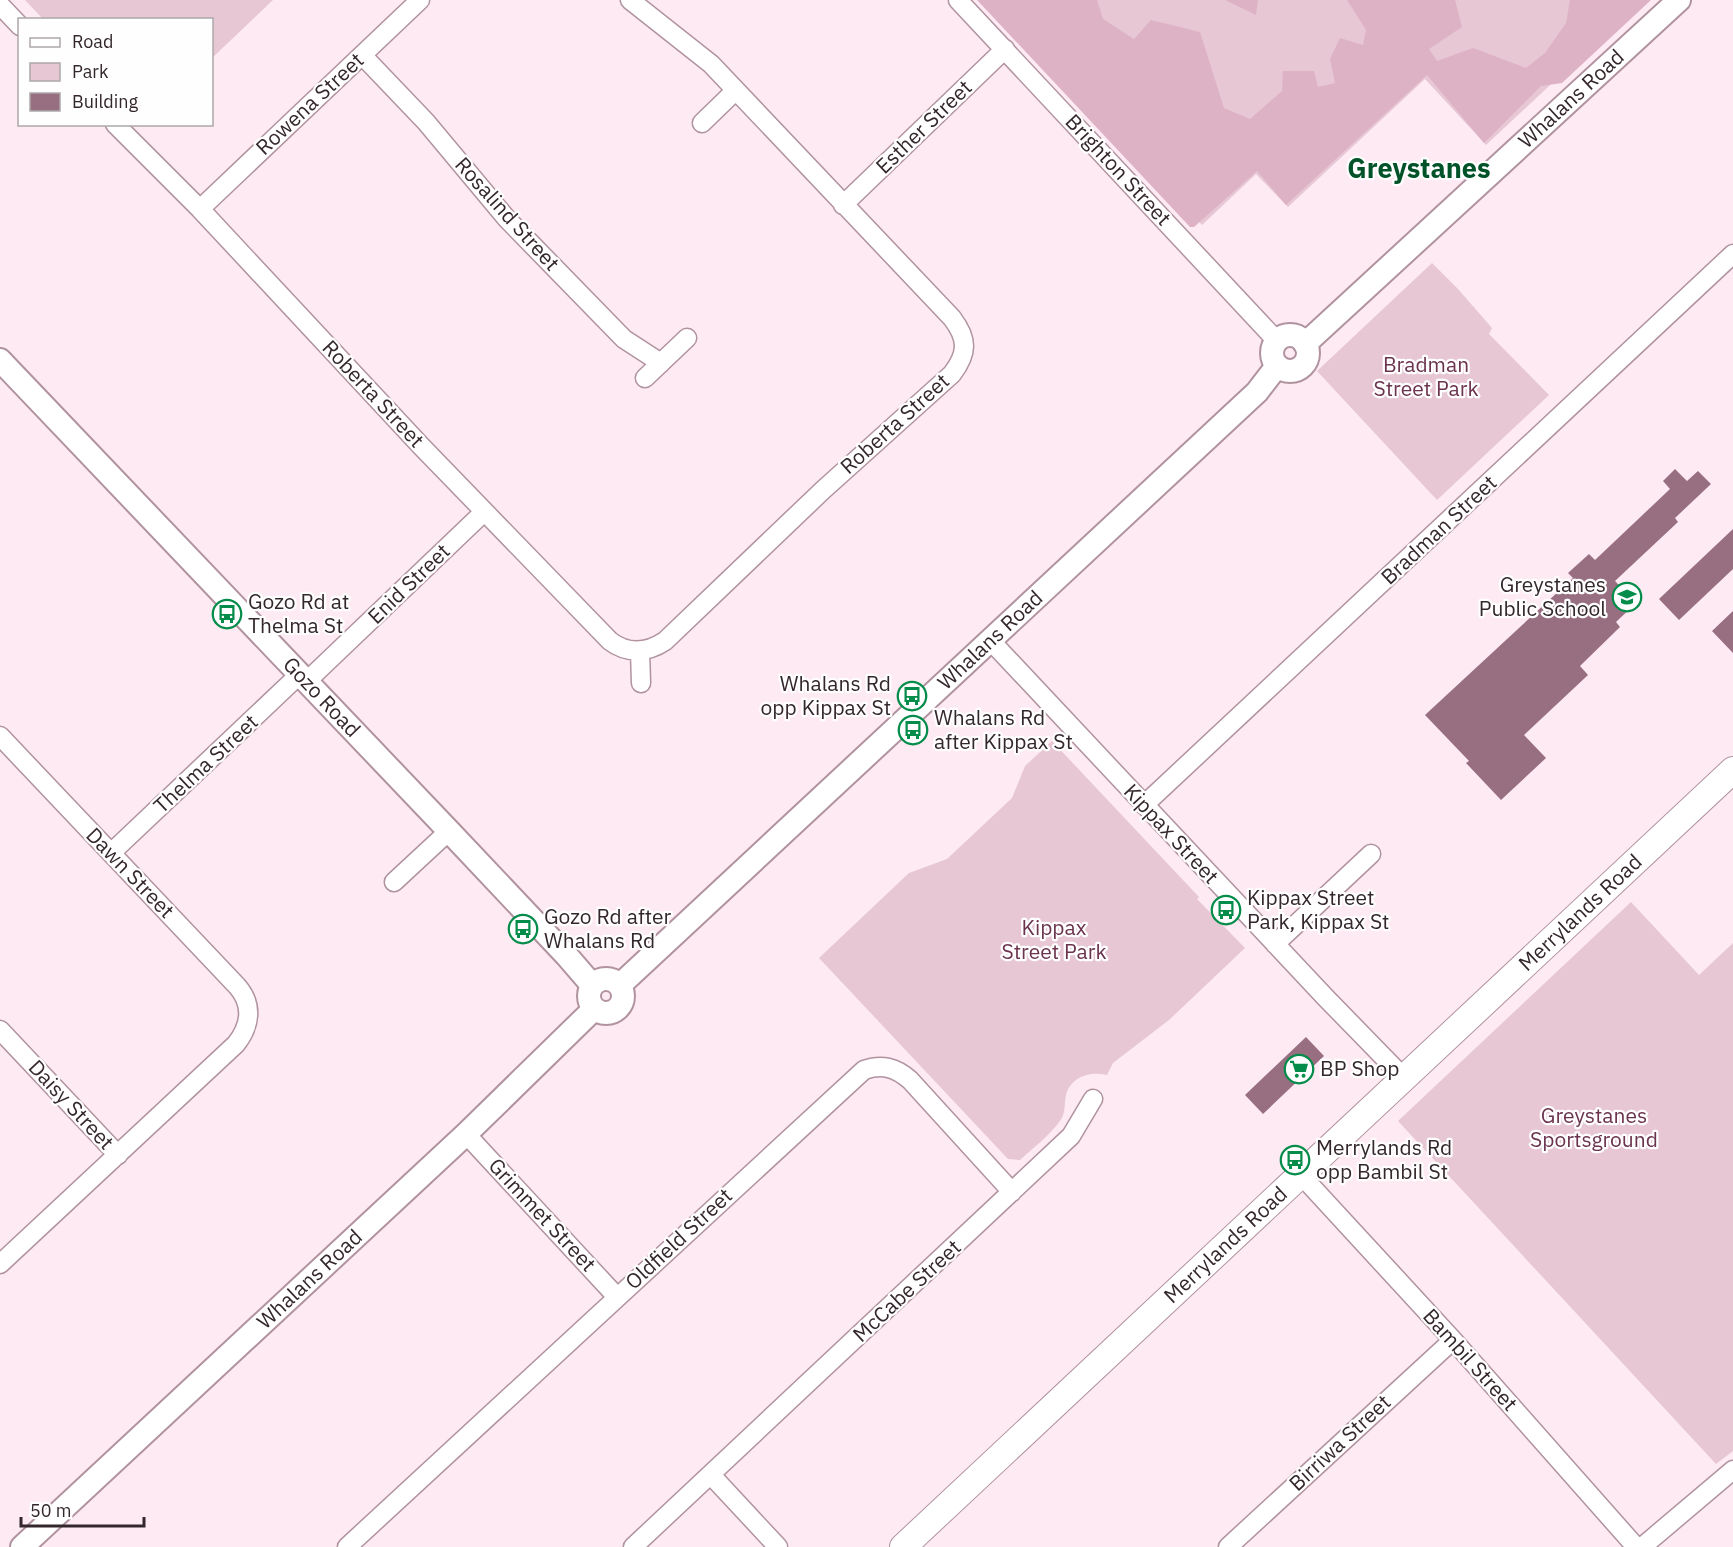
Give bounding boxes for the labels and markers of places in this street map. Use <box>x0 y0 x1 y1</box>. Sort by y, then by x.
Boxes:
place label: Greystanes Public School <box>1479 570 1606 622</box>
school or university icon: Greystanes Public School <box>1611 581 1643 613</box>
place label: Gozo Rd at Thelma St <box>248 587 349 639</box>
bus stop icon: Gozo Rd at Thelma St <box>211 598 243 630</box>
place label: Whalans Rd opp Kippax St <box>761 669 891 721</box>
bus stop icon: Whalans Rd opp Kippax St <box>896 680 928 712</box>
place label: Whalans Rd after Kippax St <box>934 703 1073 755</box>
bus stop icon: Whalans Rd after Kippax St <box>897 714 929 746</box>
place label: Kippax Street Park, Kippax St <box>1247 883 1390 935</box>
bus stop icon: Kippax Street Park, Kippax St <box>1210 894 1242 926</box>
place label: Gozo Rd after Whalans Rd <box>544 902 672 954</box>
bus stop icon: Gozo Rd after Whalans Rd <box>507 913 539 945</box>
supermarket icon: BP Shop <box>1283 1053 1315 1085</box>
place label: BP Shop <box>1320 1054 1399 1082</box>
place label: Merrylands Rd opp Bambil St <box>1316 1133 1452 1185</box>
bus stop icon: Merrylands Rd opp Bambil St <box>1279 1144 1311 1176</box>

